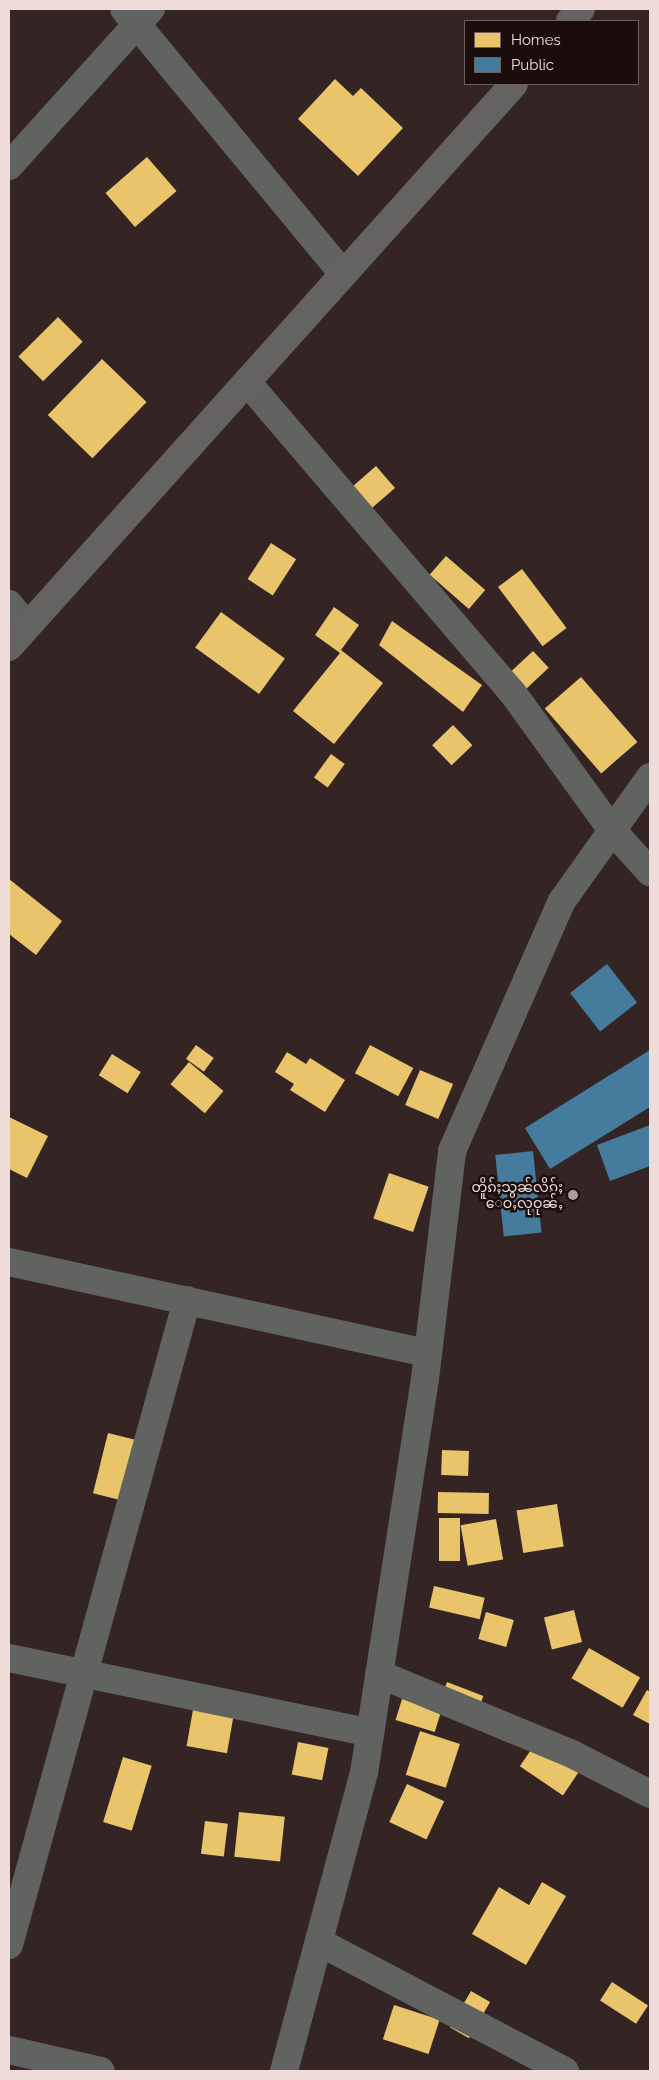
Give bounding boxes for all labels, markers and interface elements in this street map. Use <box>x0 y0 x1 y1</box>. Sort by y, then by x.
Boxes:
legend <box>464 20 639 85</box>
text: Homes <box>511 31 561 49</box>
text: Public <box>511 56 554 74</box>
place label: တိူၵ်ႈသွၼ်လိၵ်ႈ ေဝႇလုဝုၼ်ႇ <box>472 1179 563 1212</box>
marker: တိူၵ်ႈသွၼ်လိၵ်ႈ ေဝႇလုဝုၼ်ႇ <box>567 1189 579 1201</box>

